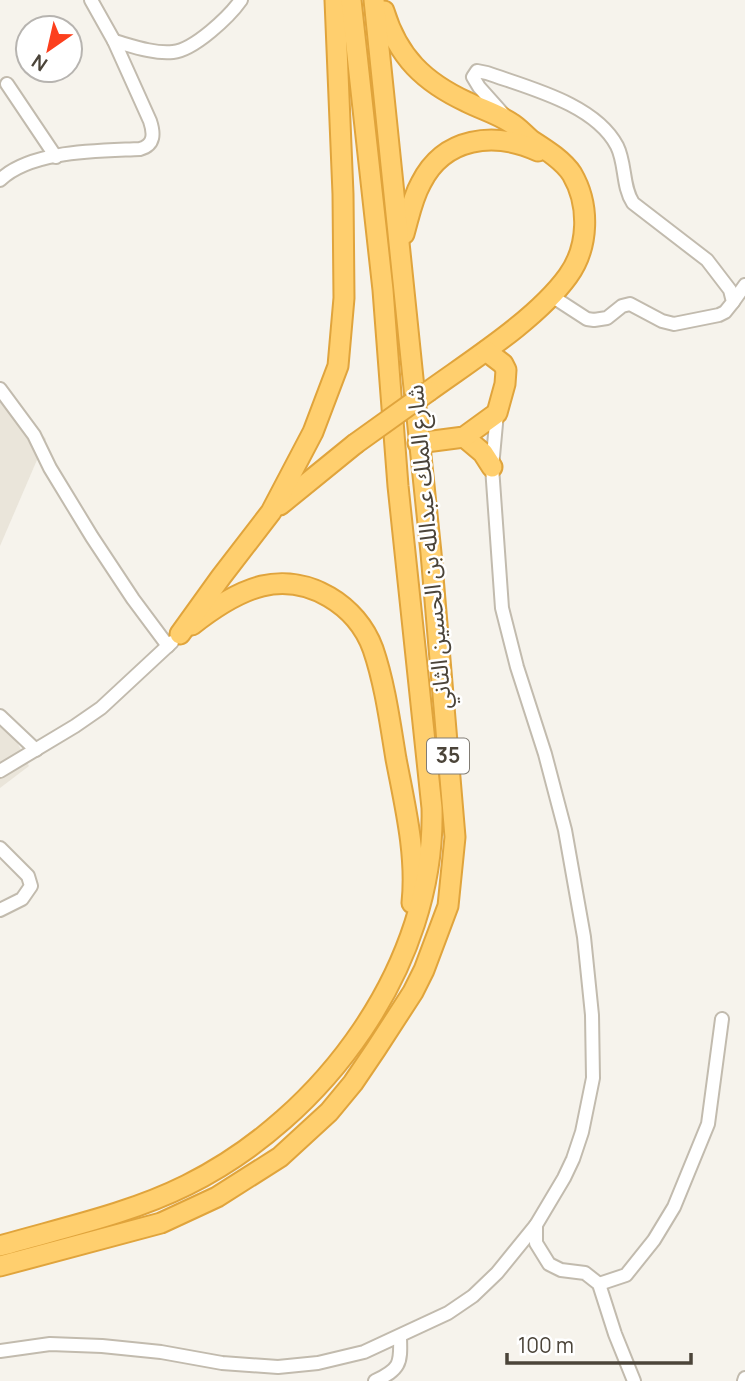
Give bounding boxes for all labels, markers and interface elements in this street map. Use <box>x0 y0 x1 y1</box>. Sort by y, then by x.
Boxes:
north arrow <box>14 14 84 84</box>
text: N <box>27 48 52 78</box>
street label: شارع الملك عبدالله بن الحسين الثاني <box>398 383 460 711</box>
road number: 35 <box>427 738 469 774</box>
scale bar <box>507 1322 691 1366</box>
text: 100 m <box>518 1331 574 1359</box>

